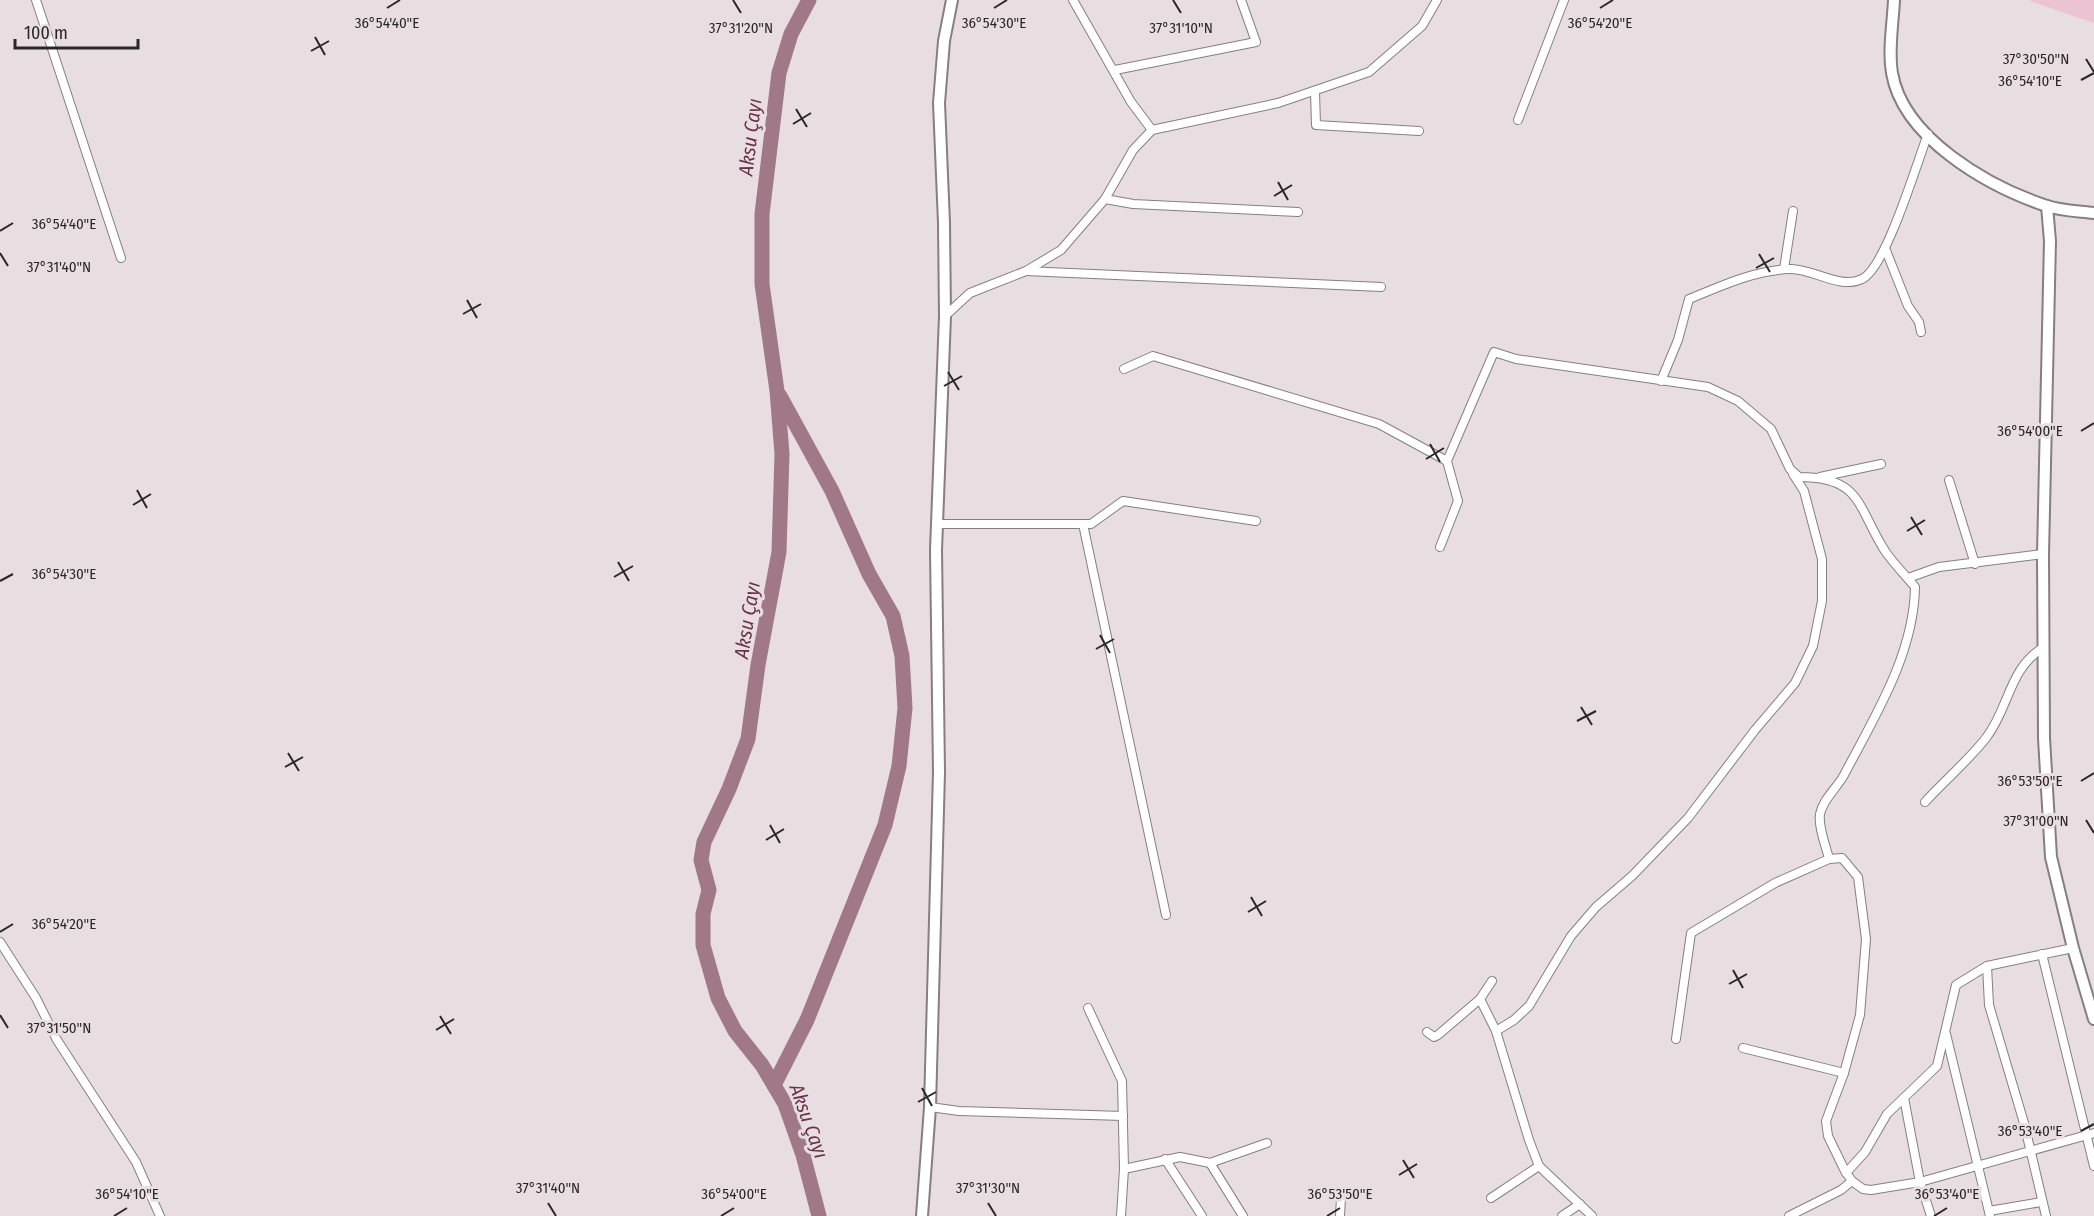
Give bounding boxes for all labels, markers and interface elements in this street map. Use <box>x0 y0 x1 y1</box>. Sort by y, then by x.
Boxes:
scale bar <box>15 12 138 50</box>
text: 36°54'40"E <box>355 14 419 32</box>
text: 36°54'30"E <box>962 14 1026 32</box>
text: 36°54'20"E <box>1568 14 1632 32</box>
text: 37°31'20"N <box>709 19 773 37</box>
text: 37°31'10"N <box>1149 19 1213 37</box>
text: 100 m <box>24 22 68 44</box>
text: 37°30'50"N <box>2003 50 2069 68</box>
text: 36°54'10"E <box>1998 72 2062 90</box>
water label: Aksu Çayı <box>733 97 767 178</box>
text: 36°54'40"E <box>32 215 96 233</box>
text: 37°31'40"N <box>27 258 91 276</box>
text: 36°54'00"E <box>1997 422 2063 440</box>
text: 36°54'30"E <box>32 565 96 583</box>
water label: Aksu Çayı <box>729 580 765 661</box>
text: 36°53'50"E <box>1998 772 2062 790</box>
text: 37°31'00"N <box>2003 812 2069 830</box>
text: 36°54'20"E <box>32 915 96 933</box>
text: 37°31'50"N <box>27 1019 91 1037</box>
water label: Aksu Çayı <box>784 1079 834 1162</box>
text: 36°53'40"E <box>1998 1122 2062 1140</box>
text: 37°31'40"N <box>516 1179 580 1197</box>
text: 37°31'30"N <box>956 1179 1020 1197</box>
text: 36°54'10"E <box>95 1185 159 1203</box>
text: 36°54'00"E <box>701 1185 767 1203</box>
text: 36°53'50"E <box>1308 1185 1372 1203</box>
text: 36°53'40"E <box>1915 1185 1979 1203</box>

